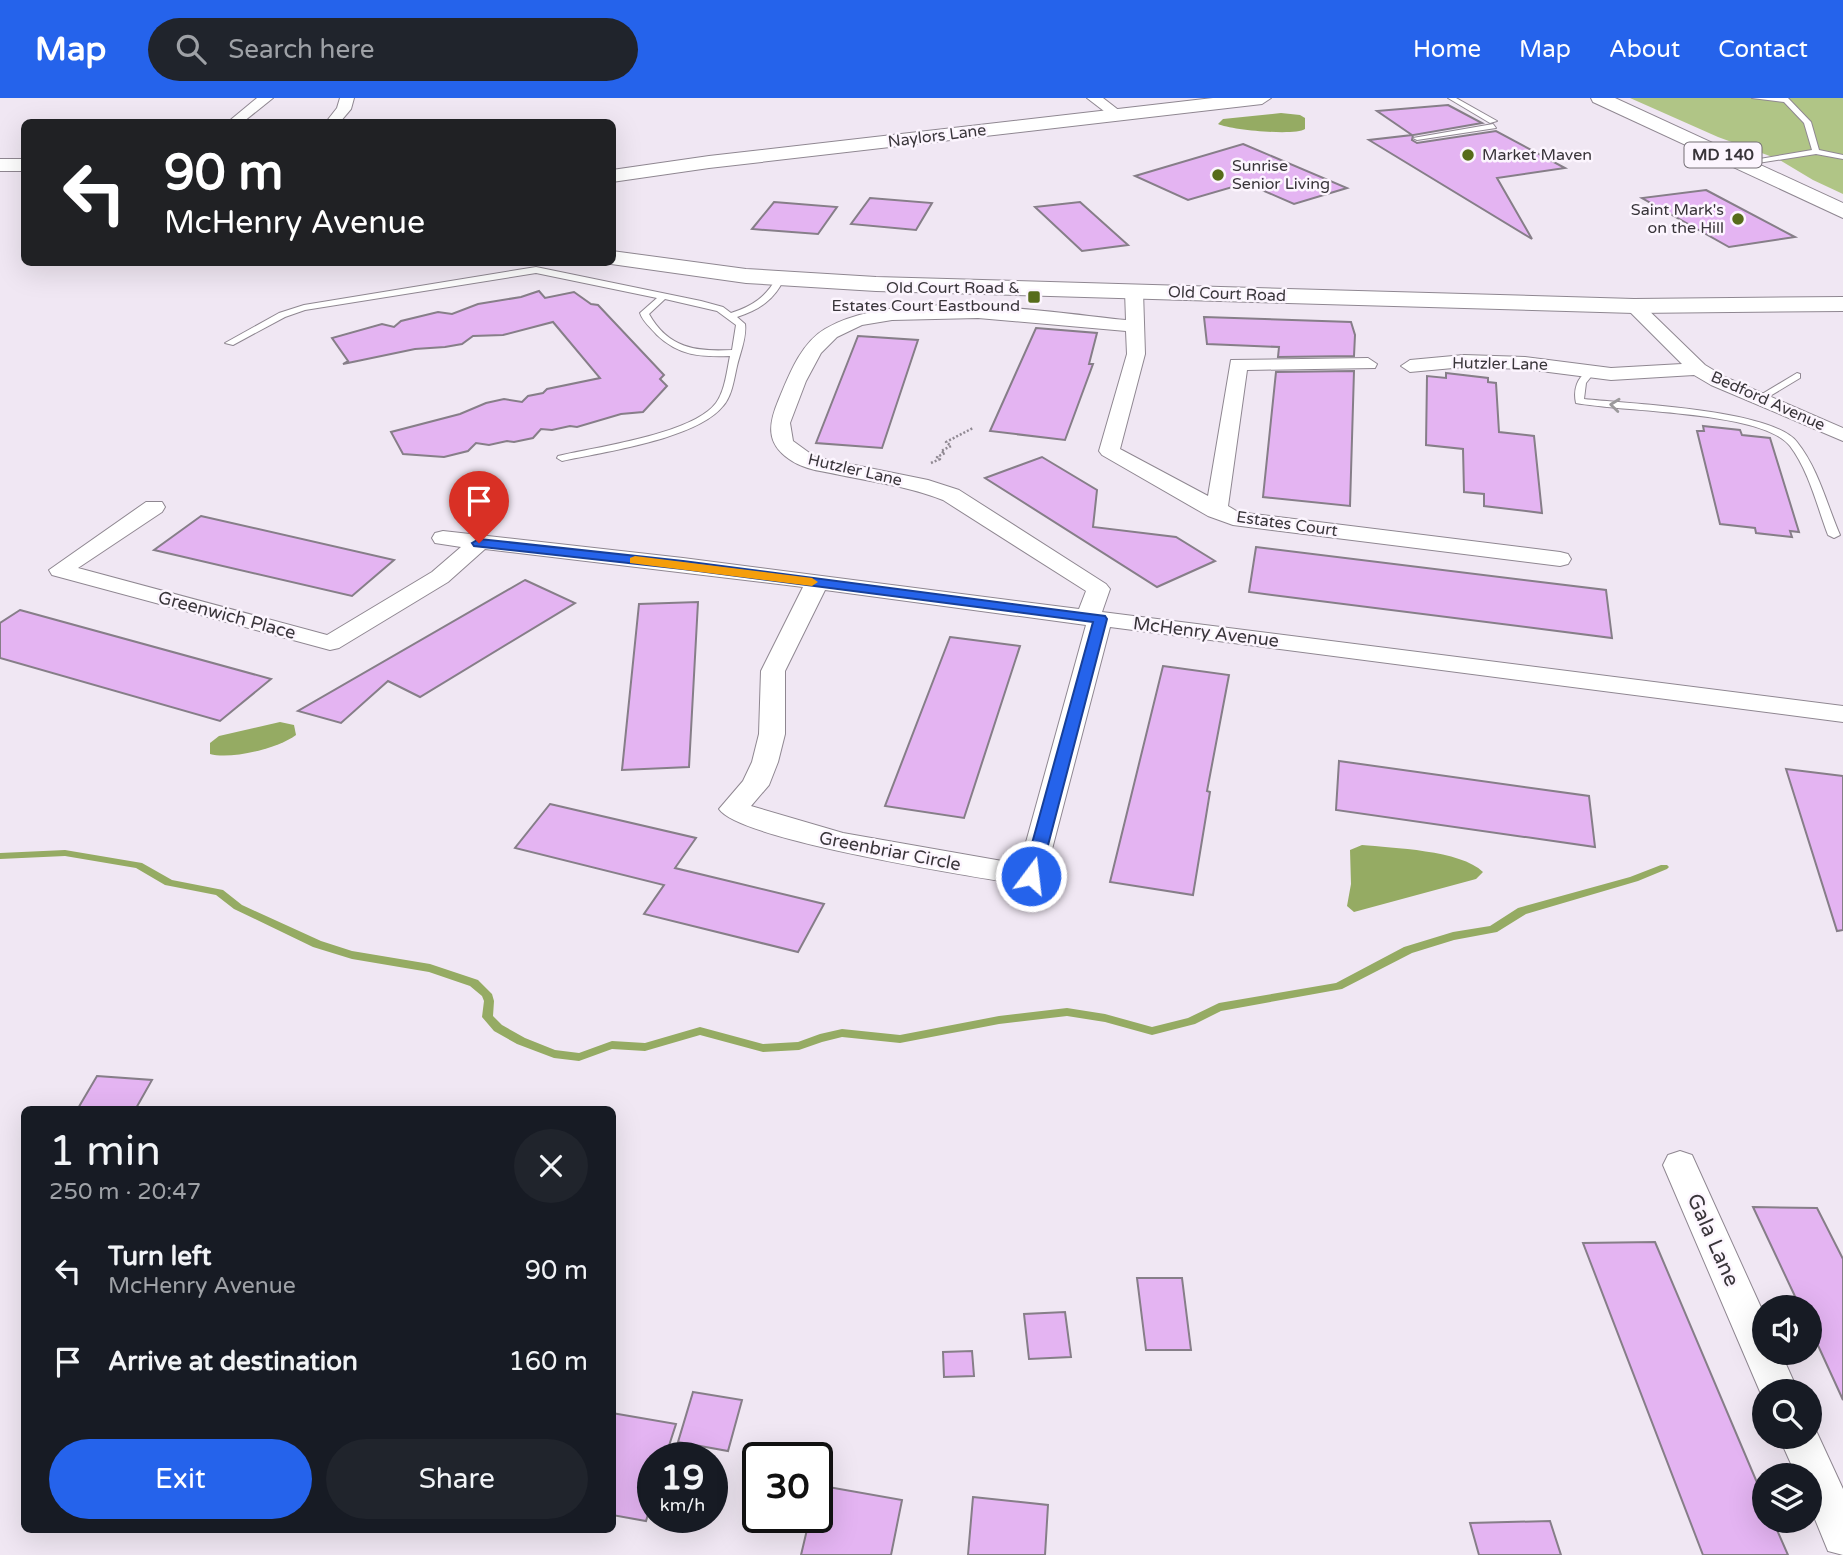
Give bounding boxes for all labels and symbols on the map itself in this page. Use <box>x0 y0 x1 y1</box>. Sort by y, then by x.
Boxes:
street label: Naylors Lane <box>887 120 987 152</box>
road number: MD 140 <box>1684 142 1762 167</box>
place label: Market Maven <box>1482 145 1592 165</box>
marker: Market Maven <box>1460 147 1476 163</box>
place label: Sunrise Senior Living <box>1232 156 1330 194</box>
marker: Sunrise Senior Living <box>1210 167 1226 183</box>
place label: Saint Mark's on the Hill <box>1631 200 1724 238</box>
marker: Saint Mark's on the Hill <box>1730 211 1746 227</box>
place label: Old Court Road & Estates Court Eastbound <box>832 278 1020 316</box>
street label: Old Court Road <box>1168 282 1286 306</box>
marker: Old Court Road & Estates Court Eastbound <box>1026 289 1042 305</box>
street label: Hutzler Lane <box>1452 353 1548 375</box>
street label: Bedford Avenue <box>1708 367 1828 435</box>
one-way arrow <box>1609 398 1620 413</box>
street label: Hutzler Lane <box>806 449 904 491</box>
pin <box>449 471 509 543</box>
street label: Estates Court <box>1235 507 1339 541</box>
street label: Greenwich Place <box>156 586 298 644</box>
street label: McHenry Avenue <box>1132 612 1280 652</box>
street label: Greenbriar Circle <box>817 826 963 876</box>
position arrow <box>994 839 1068 913</box>
street label: Gala Lane <box>1681 1190 1745 1290</box>
speed limit sign: 30 <box>742 1442 833 1533</box>

